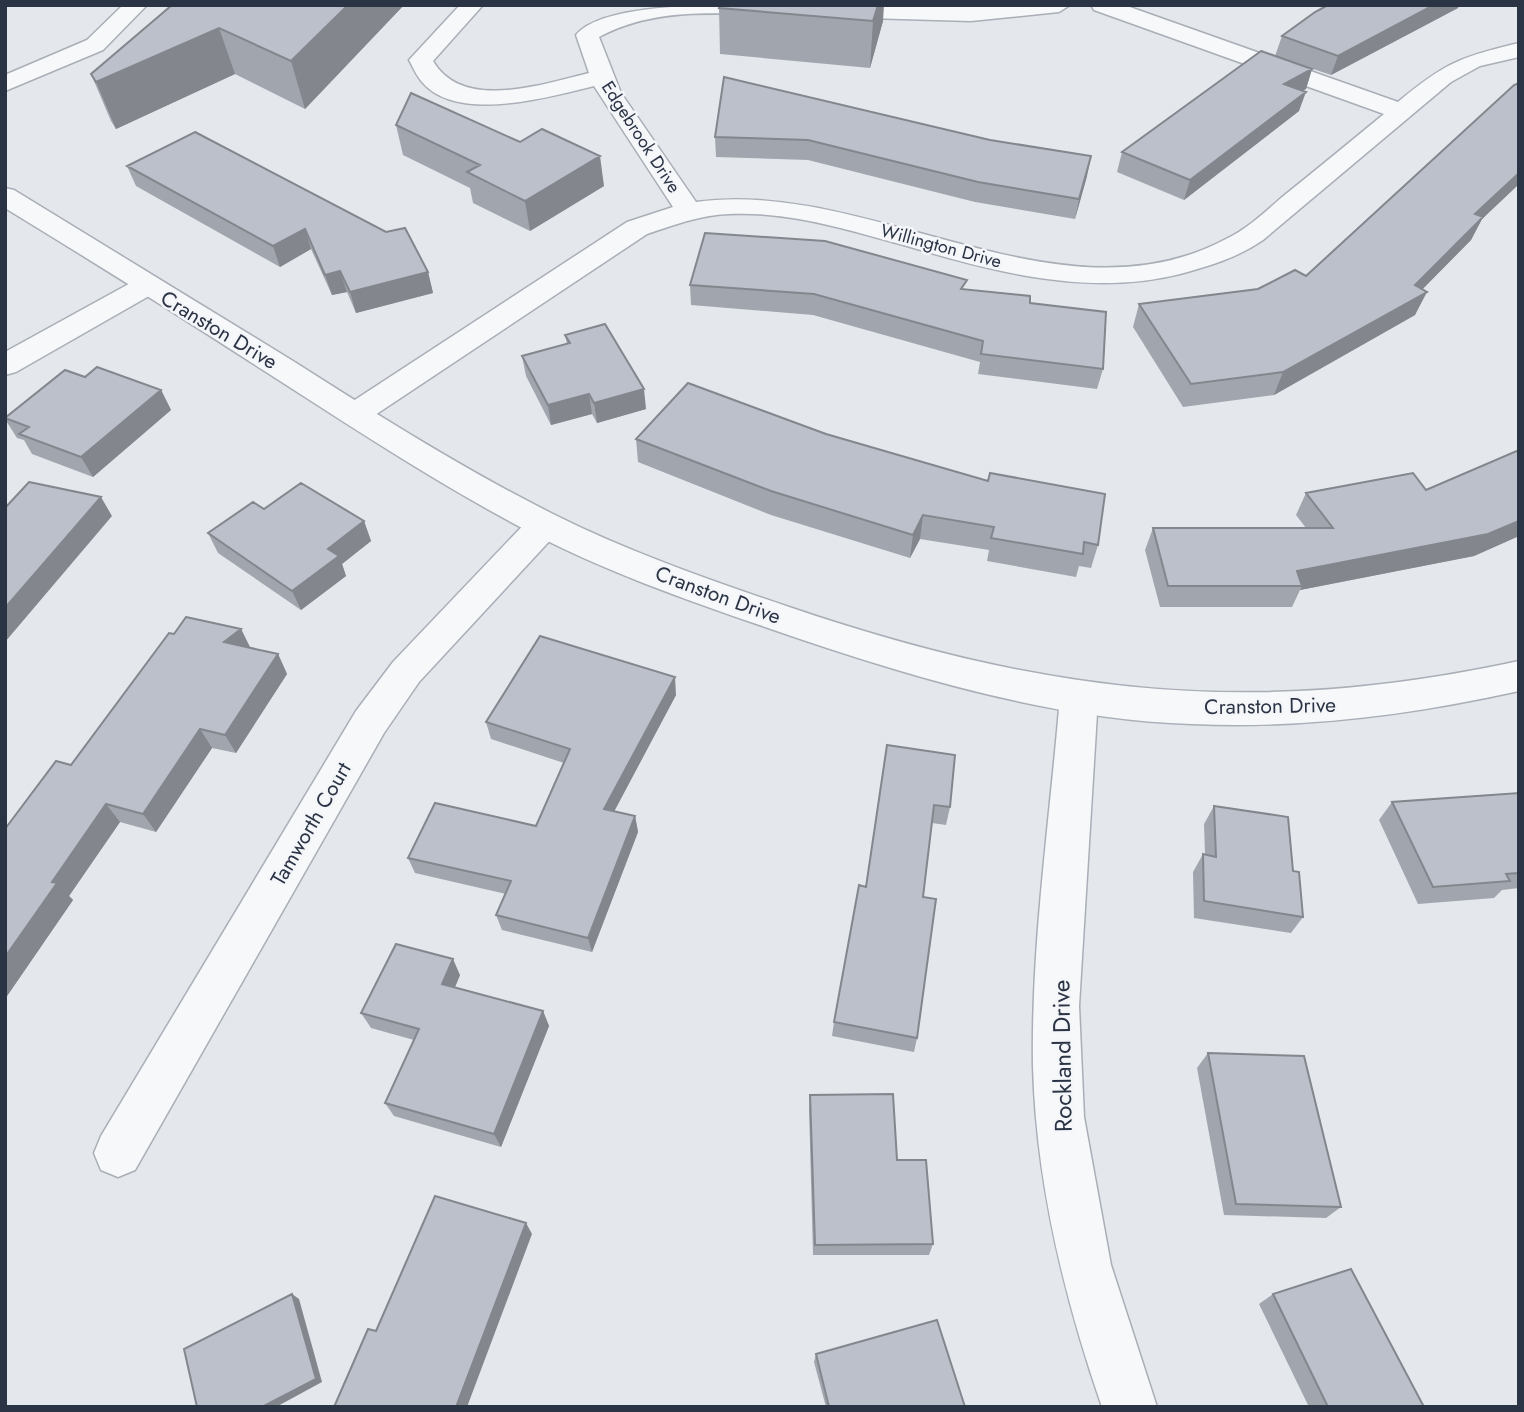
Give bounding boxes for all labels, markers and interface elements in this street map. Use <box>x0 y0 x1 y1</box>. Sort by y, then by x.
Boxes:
street label: Edgebrook Drive <box>595 76 687 198</box>
street label: Willington Drive <box>878 217 1004 275</box>
street label: Cranston Drive <box>155 283 283 377</box>
street label: Cranston Drive <box>651 558 785 632</box>
street label: Cranston Drive <box>1204 690 1336 722</box>
street label: Tamworth Court <box>263 757 359 891</box>
street label: Rockland Drive <box>1043 979 1081 1133</box>

